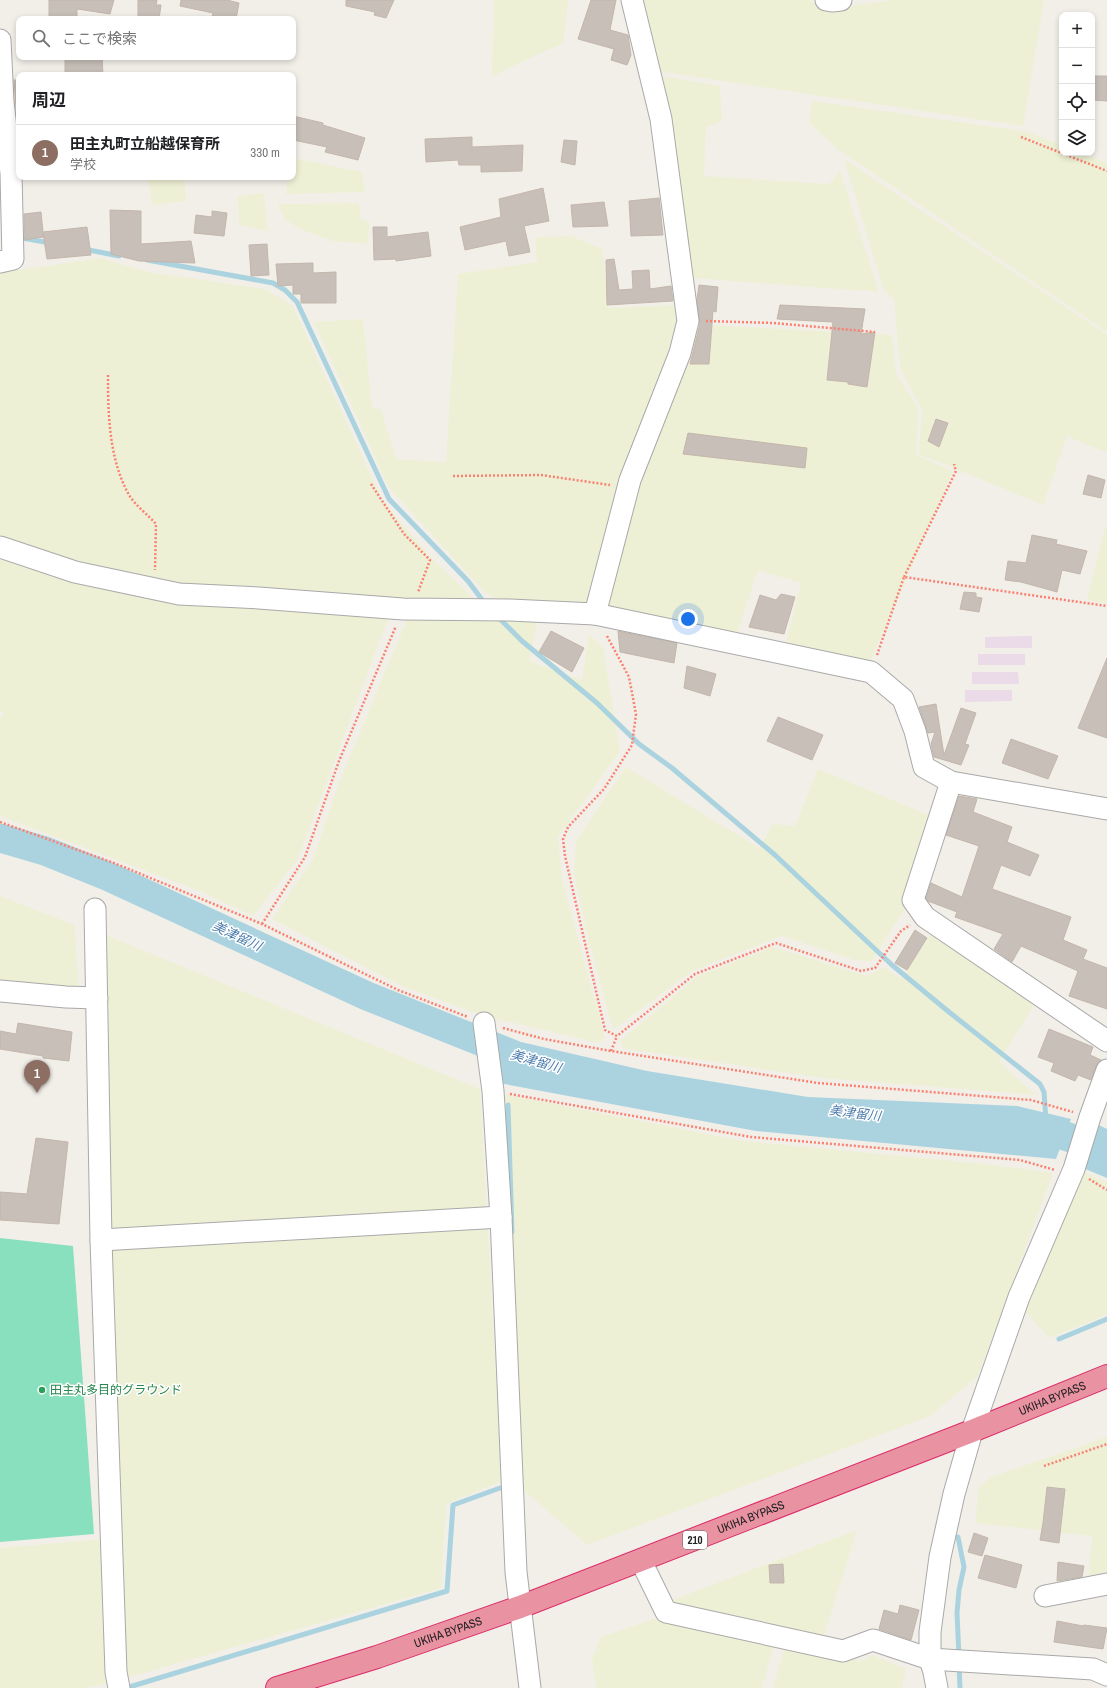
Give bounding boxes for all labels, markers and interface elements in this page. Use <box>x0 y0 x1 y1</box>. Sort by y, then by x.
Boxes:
map controls <box>1059 12 1095 156</box>
button: + <box>1059 12 1095 48</box>
search box <box>16 16 296 60</box>
icon: search <box>30 27 52 49</box>
text: ここで検索 <box>62 28 137 49</box>
button: − <box>1059 48 1095 84</box>
button: locate <box>1059 84 1095 120</box>
text: 周辺 <box>32 88 66 111</box>
button: layers <box>1059 120 1095 156</box>
text: 田主丸町立船越保育所 <box>70 133 220 154</box>
text: 1 <box>42 144 48 161</box>
text: 330 m <box>250 144 280 161</box>
text: 学校 <box>70 156 96 173</box>
your location <box>678 609 698 629</box>
water label: 美津留川 <box>210 917 266 956</box>
water label: 美津留川 <box>509 1046 565 1077</box>
pin: 1 <box>24 1060 50 1093</box>
water label: 美津留川 <box>828 1101 884 1125</box>
street label: UKIHA BYPASS <box>1016 1377 1089 1419</box>
place label: 田主丸多目的グラウンド <box>50 1382 182 1398</box>
marker: 田主丸多目的グラウンド <box>37 1385 47 1395</box>
street label: UKIHA BYPASS <box>715 1497 787 1537</box>
road number: 210 <box>683 1531 707 1549</box>
street label: UKIHA BYPASS <box>412 1613 485 1651</box>

